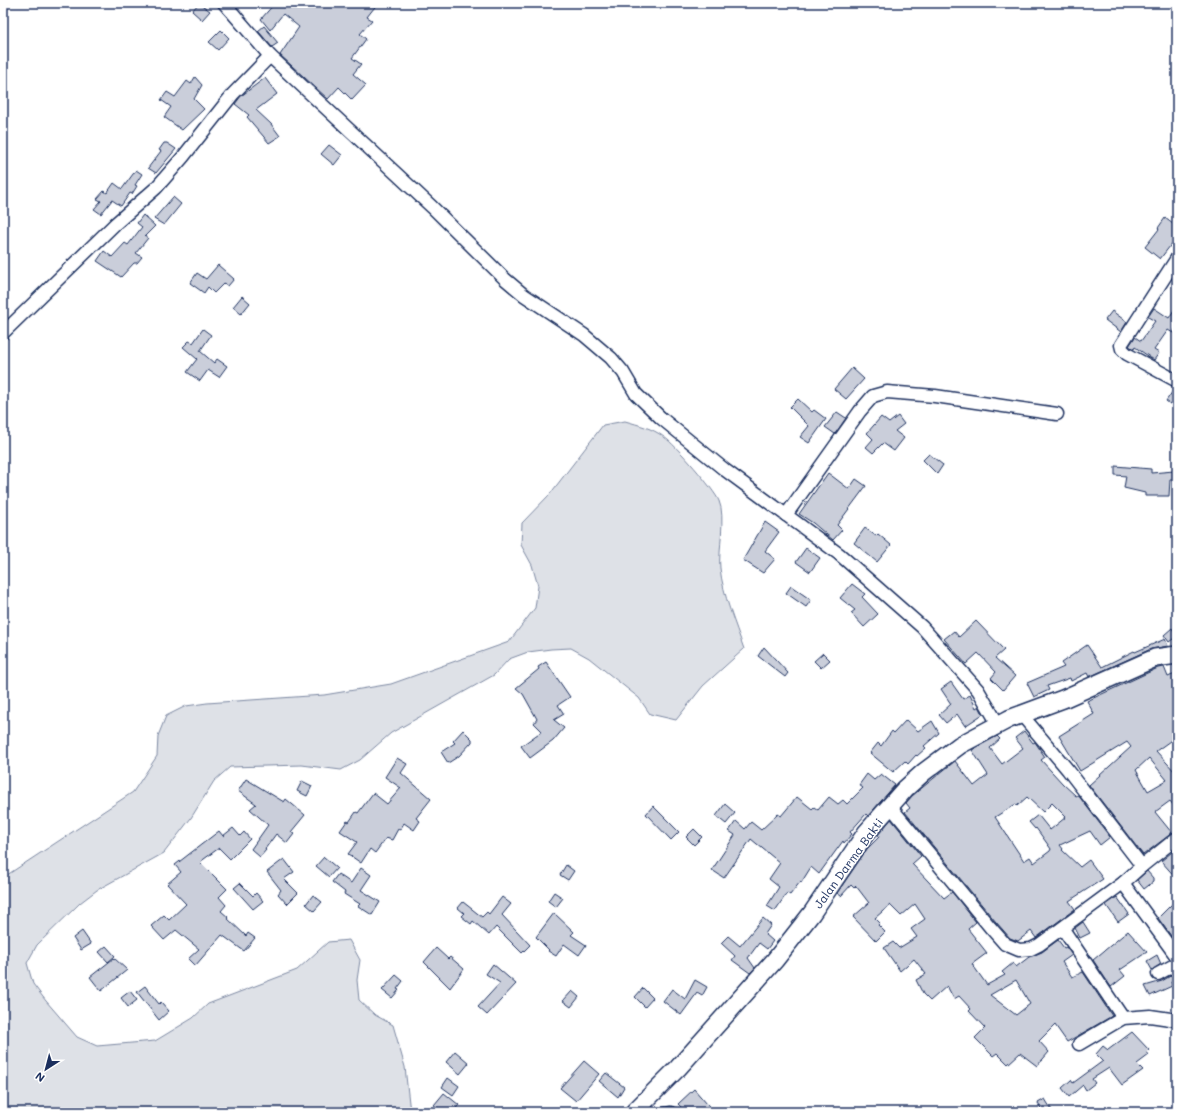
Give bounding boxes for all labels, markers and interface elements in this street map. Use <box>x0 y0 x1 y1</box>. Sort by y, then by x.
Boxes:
street label: Jalan Darma Bakti <box>810 815 886 911</box>
north arrow <box>26 1049 66 1089</box>
text: N <box>32 1069 48 1086</box>

